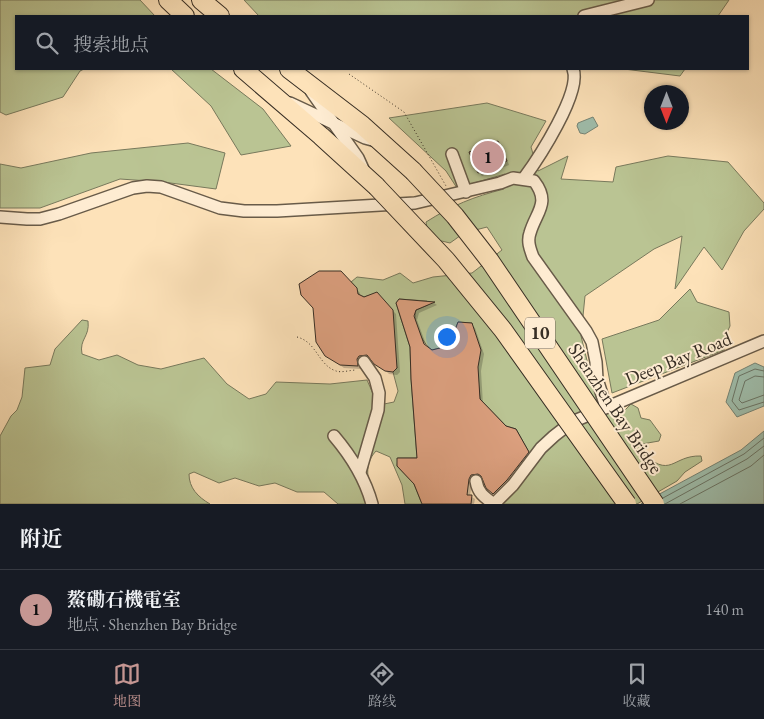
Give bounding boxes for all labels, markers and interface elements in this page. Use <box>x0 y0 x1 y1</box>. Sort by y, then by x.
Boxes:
search box <box>15 15 749 70</box>
icon: search <box>33 29 61 57</box>
text: 搜索地点 <box>73 32 149 57</box>
north arrow <box>644 85 689 130</box>
pin: 1 <box>472 138 504 176</box>
road number: 10 <box>525 317 555 348</box>
your location <box>434 324 460 350</box>
street label: Deep Bay Road <box>621 326 736 391</box>
street label: Shenzhen Bay Bridge <box>563 338 669 478</box>
text: 附近 <box>20 525 62 552</box>
text: 鰲磡石機電室 <box>67 587 181 612</box>
text: 1 <box>32 599 40 620</box>
text: 140 m <box>705 599 744 620</box>
text: 地点 · Shenzhen Bay Bridge <box>67 614 237 635</box>
tab: 地图 <box>113 660 141 710</box>
tab: 路线 <box>368 660 396 710</box>
tab: 收藏 <box>623 660 651 710</box>

